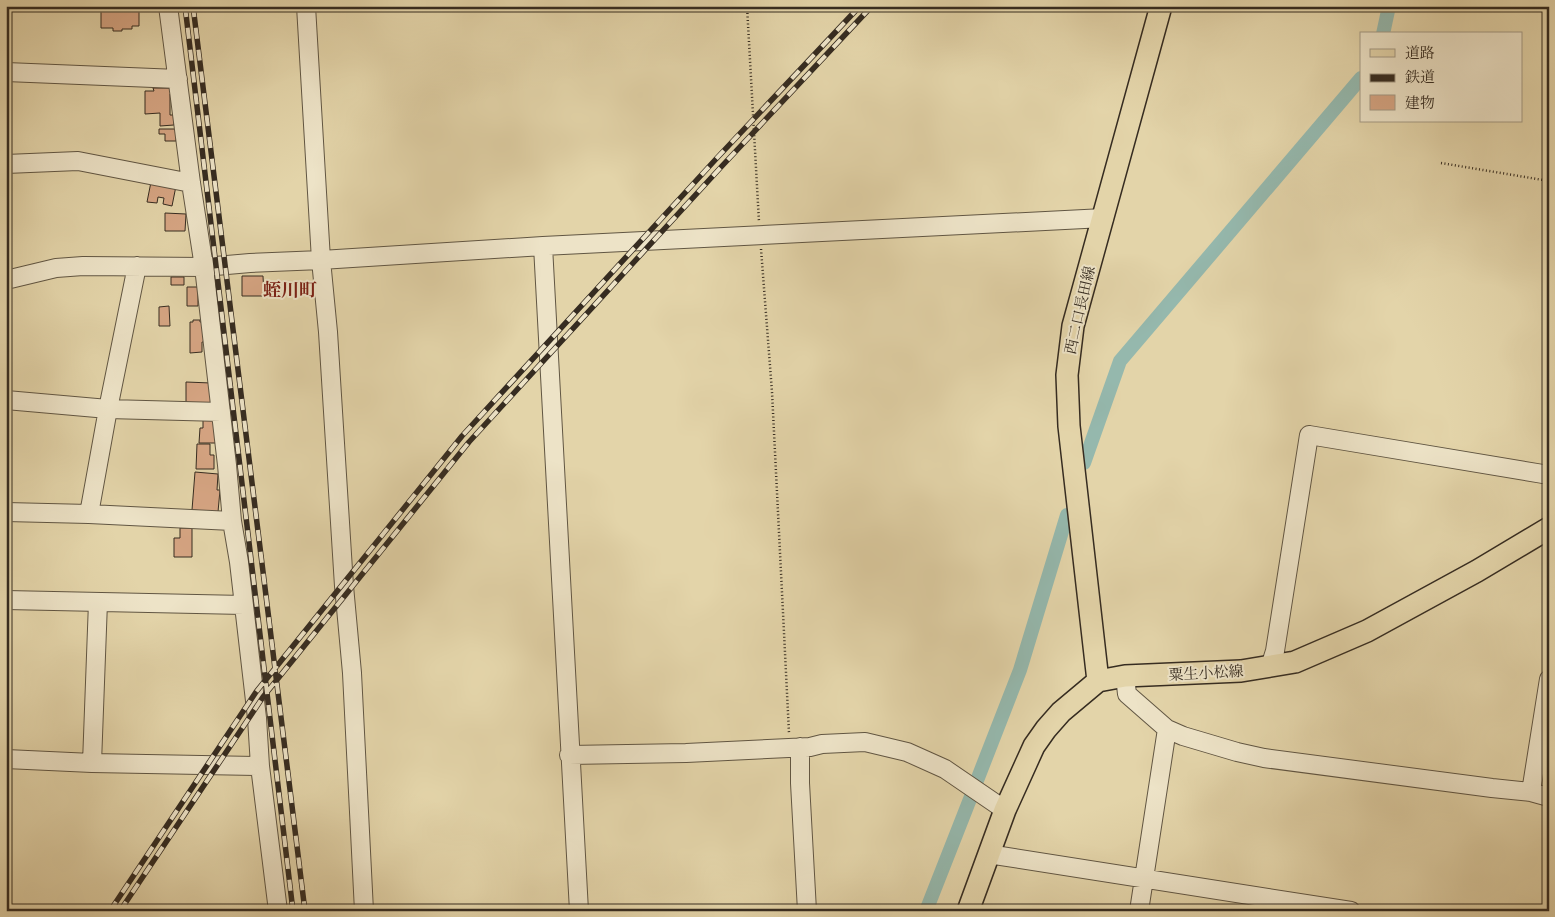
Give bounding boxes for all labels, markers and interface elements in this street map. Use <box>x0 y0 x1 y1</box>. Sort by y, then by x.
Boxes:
legend <box>1360 32 1522 122</box>
text: 道路 <box>1405 44 1435 63</box>
text: 鉄道 <box>1405 68 1435 87</box>
text: 建物 <box>1405 94 1435 113</box>
street label: 西二口長田線 <box>1061 264 1100 356</box>
district label: 蛭川町 <box>263 279 317 302</box>
street label: 粟生小松線 <box>1168 662 1244 685</box>

